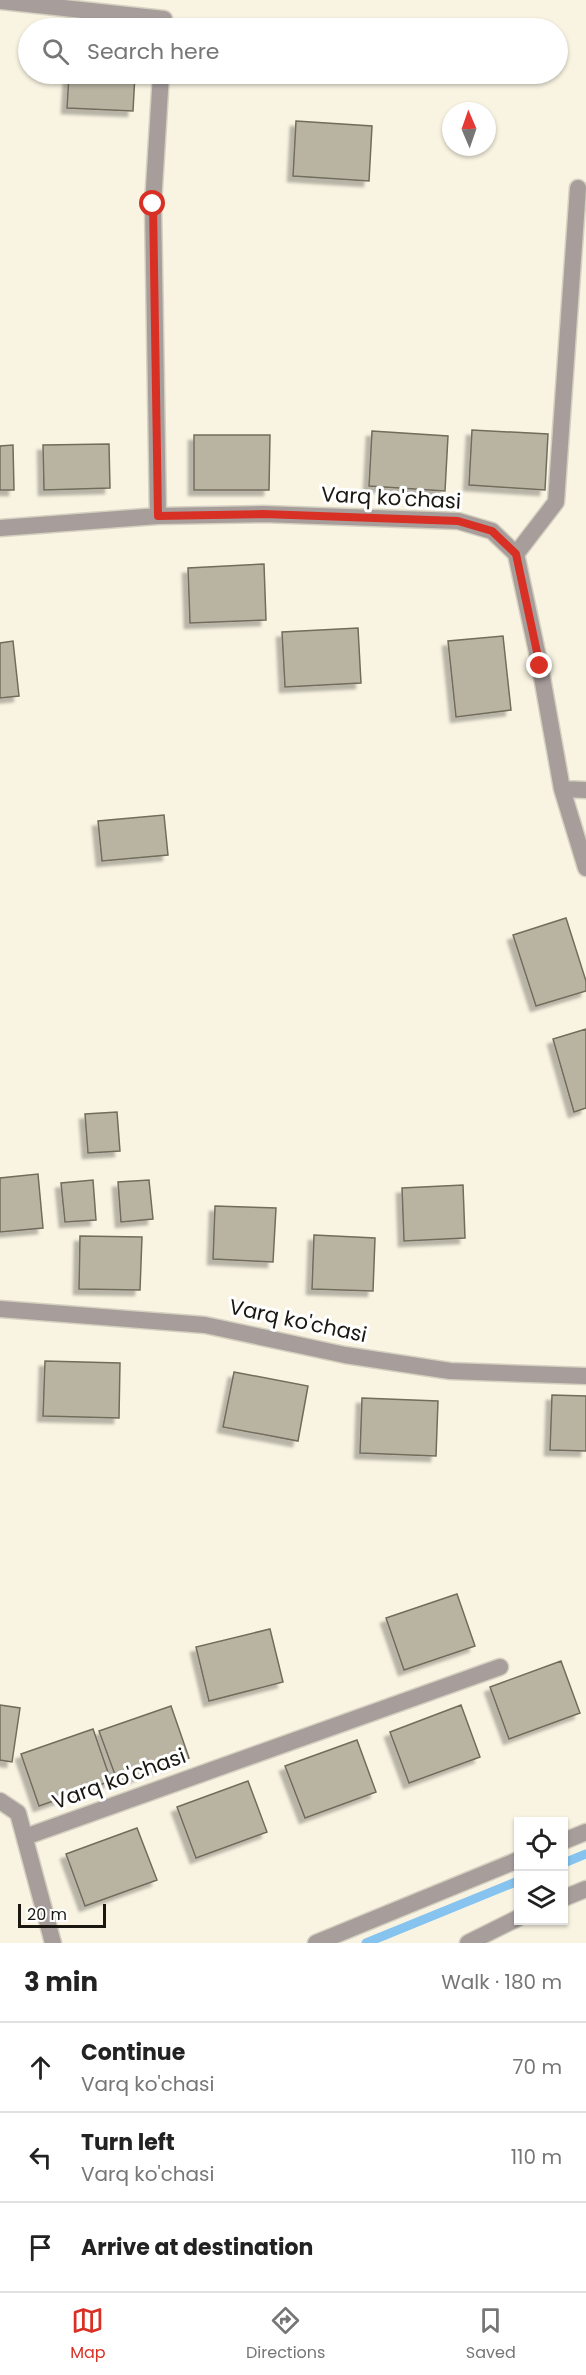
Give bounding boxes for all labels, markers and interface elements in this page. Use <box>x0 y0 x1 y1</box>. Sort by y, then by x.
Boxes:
search box <box>18 18 568 84</box>
icon: search <box>39 35 72 68</box>
text: Search here <box>87 36 220 67</box>
north arrow <box>442 102 496 156</box>
route start <box>139 190 165 216</box>
street label: Varq ko'chasi <box>320 479 462 516</box>
route end <box>526 652 552 678</box>
street label: Varq ko'chasi <box>227 1292 370 1349</box>
street label: Varq ko'chasi <box>48 1741 190 1816</box>
map controls <box>514 1817 568 1925</box>
button: locate <box>514 1817 568 1871</box>
button: layers <box>514 1871 568 1925</box>
scale bar <box>18 1901 106 1928</box>
text: 20 m <box>27 1903 67 1926</box>
text: 3 min <box>24 1964 98 2000</box>
text: Walk · 180 m <box>441 1968 562 1996</box>
text: Continue <box>81 2037 185 2068</box>
icon: ahead <box>24 2051 57 2084</box>
text: 70 m <box>513 2053 562 2081</box>
text: Varq ko'chasi <box>81 2070 214 2098</box>
text: Turn left <box>81 2127 175 2158</box>
icon: left <box>24 2141 57 2174</box>
text: 110 m <box>511 2143 562 2171</box>
text: Varq ko'chasi <box>81 2160 214 2188</box>
icon: arrive <box>24 2231 57 2264</box>
text: Arrive at destination <box>81 2232 313 2263</box>
tab: Map <box>70 2304 106 2365</box>
tab: Directions <box>246 2304 325 2365</box>
tab: Saved <box>466 2304 516 2365</box>

